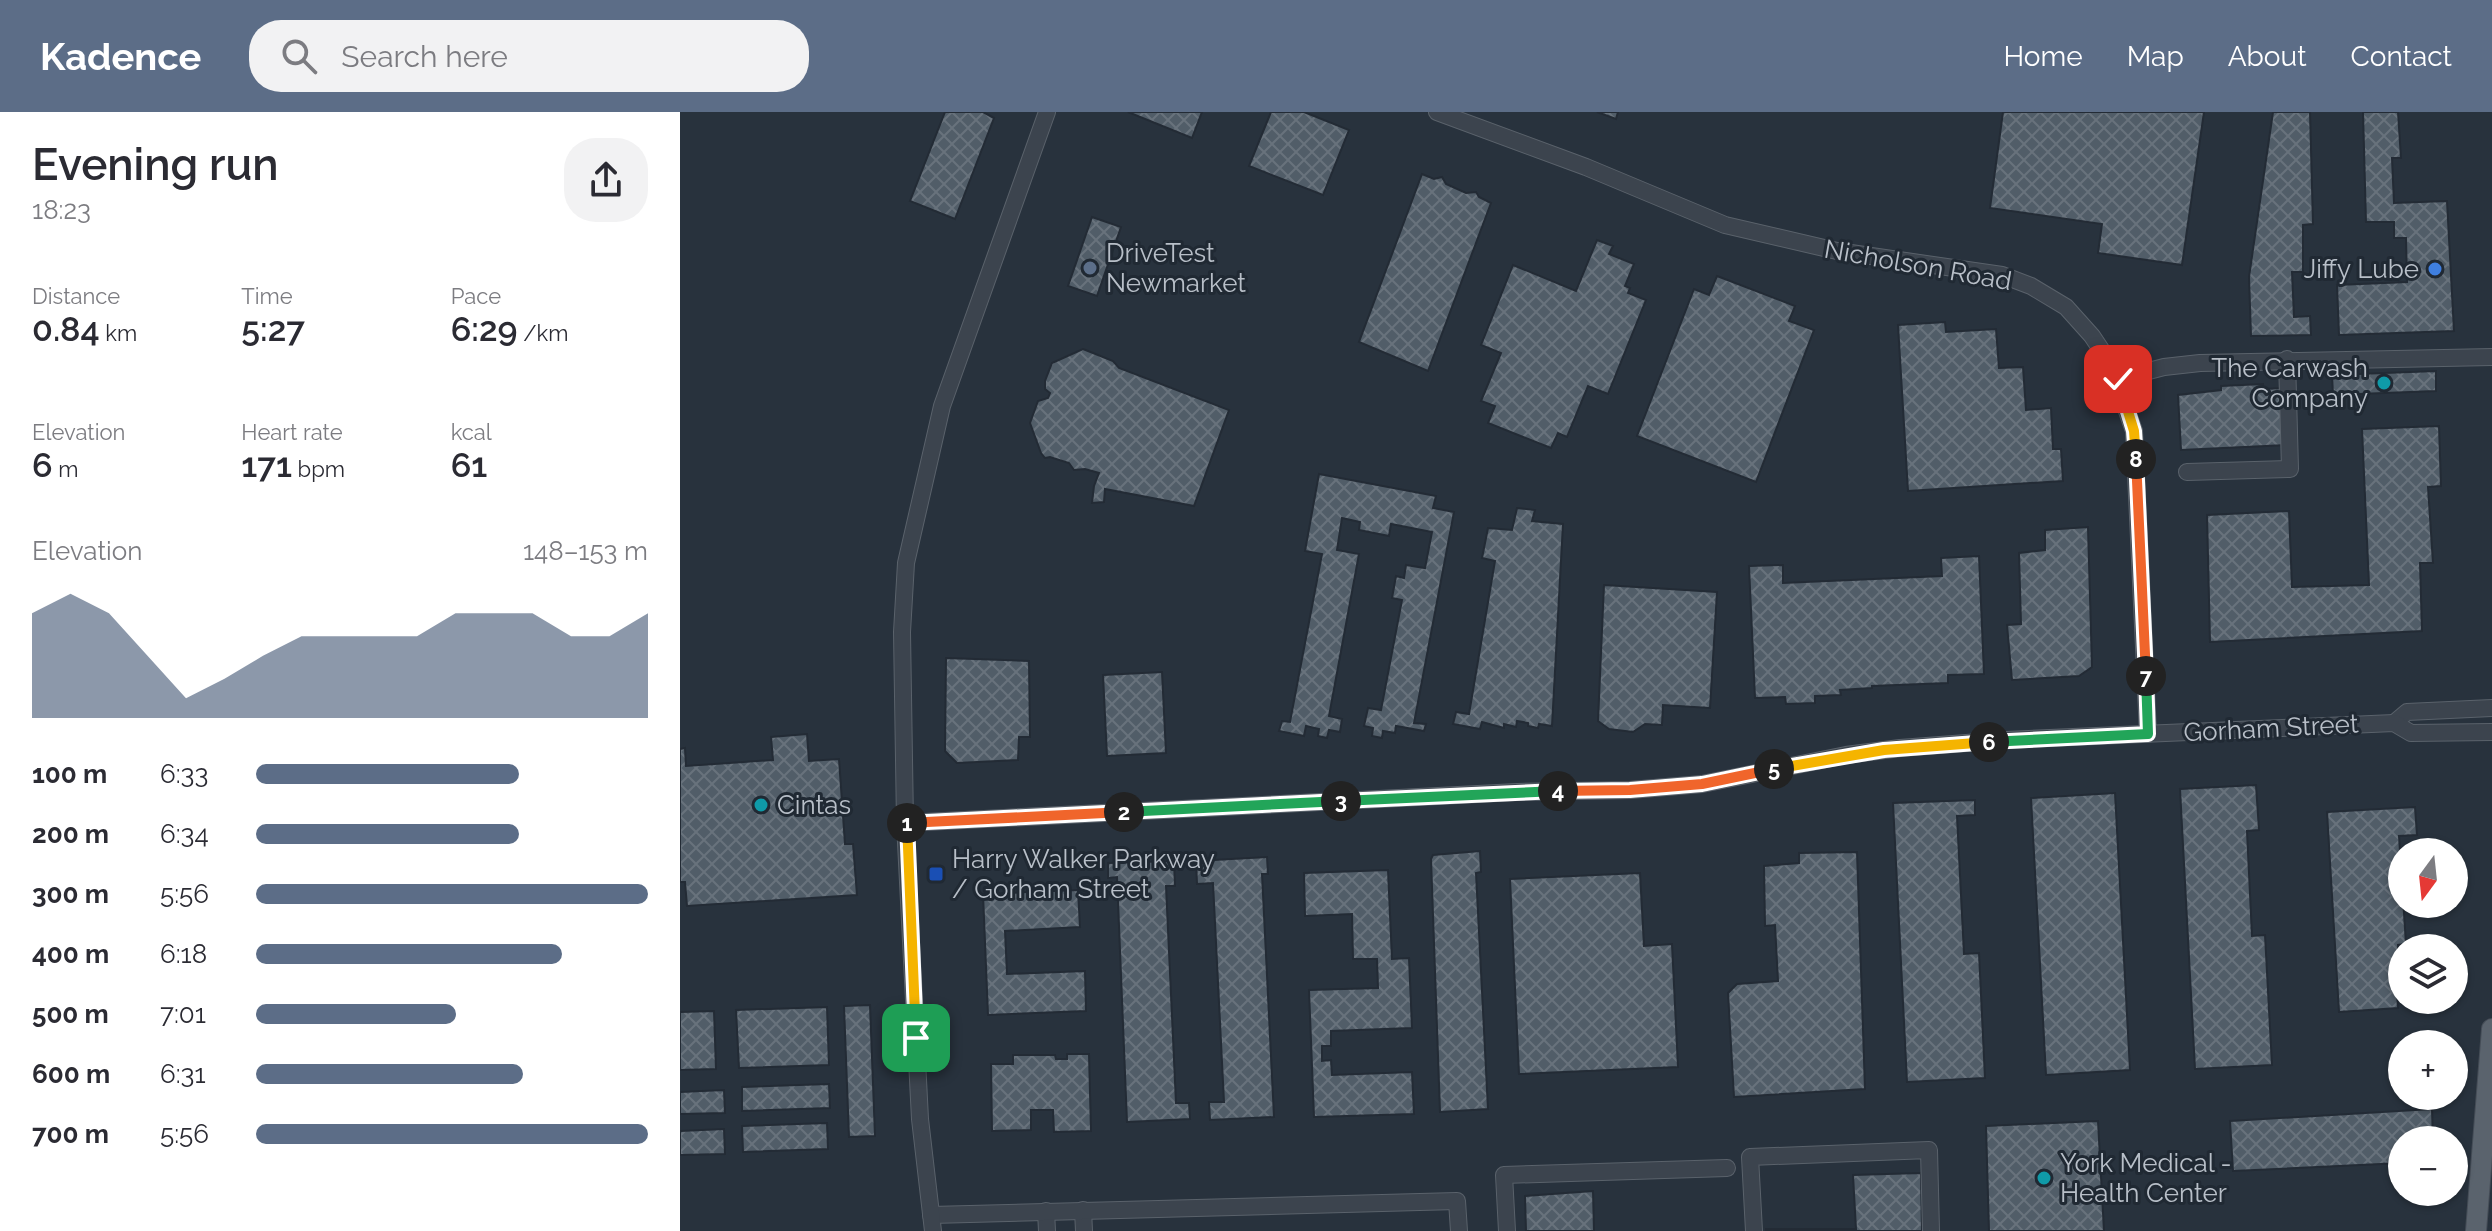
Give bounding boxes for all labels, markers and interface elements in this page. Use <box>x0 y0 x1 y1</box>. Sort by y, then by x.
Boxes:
search box <box>249 20 809 92</box>
text: Kadence <box>40 34 201 79</box>
icon: search <box>277 34 321 78</box>
text: Search here <box>341 39 508 74</box>
text: Home <box>2003 40 2083 73</box>
text: Map <box>2127 40 2184 73</box>
text: About <box>2228 40 2307 73</box>
text: Contact <box>2351 40 2452 73</box>
button: share <box>564 138 648 222</box>
text: Evening run <box>32 139 279 190</box>
text: 18:23 <box>32 195 91 225</box>
street label: Nicholson Road <box>1822 234 2014 296</box>
place label: DriveTest Newmarket <box>1106 238 1246 298</box>
place label: Jiffy Lube <box>2304 254 2419 284</box>
marker: DriveTest Newmarket <box>1081 259 1099 277</box>
marker: Jiffy Lube <box>2426 260 2444 278</box>
text: Distance <box>32 283 120 309</box>
text: Time <box>241 283 293 309</box>
text: Pace <box>451 283 501 309</box>
text: 0.84 <box>32 309 100 349</box>
text: 5:27 <box>241 309 305 349</box>
text: 6:29 <box>451 309 518 349</box>
text: km <box>100 320 137 346</box>
text: /km <box>518 320 568 346</box>
pin <box>2084 345 2152 413</box>
place label: The Carwash Company <box>2211 353 2368 413</box>
icon: check <box>2096 357 2140 401</box>
marker: The Carwash Company <box>2375 374 2393 392</box>
text: Elevation <box>32 419 125 445</box>
text: Heart rate <box>241 419 343 445</box>
text: kcal <box>451 419 492 445</box>
pin: 8 <box>2116 439 2156 479</box>
text: 6 <box>32 445 53 485</box>
text: 171 <box>241 445 292 485</box>
text: 61 <box>451 445 487 485</box>
text: 8 <box>2129 446 2143 472</box>
text: m <box>53 456 78 482</box>
text: bpm <box>292 456 345 482</box>
text: Elevation <box>32 536 142 566</box>
text: 148–153 m <box>523 536 648 566</box>
pin: 7 <box>2126 656 2166 696</box>
text: 7 <box>2140 663 2152 689</box>
street label: Gorham Street <box>2183 708 2360 748</box>
pin: 6 <box>1969 722 2009 762</box>
text: 6 <box>1982 729 1996 755</box>
pin: 5 <box>1754 749 1794 789</box>
text: 5 <box>1768 756 1780 782</box>
text: 100 m <box>32 759 107 789</box>
text: 6:33 <box>160 759 208 789</box>
pin: 4 <box>1538 771 1578 811</box>
text: 4 <box>1552 778 1564 804</box>
pin: 3 <box>1321 781 1361 821</box>
text: 3 <box>1335 788 1347 814</box>
place label: Cintas <box>777 790 851 820</box>
pin: 2 <box>1104 792 1144 832</box>
marker: Cintas <box>752 796 770 814</box>
text: 2 <box>1118 799 1130 825</box>
pin: 1 <box>887 803 927 843</box>
text: 1 <box>902 810 912 836</box>
text: 200 m <box>32 819 109 849</box>
text: 6:34 <box>160 819 209 849</box>
north arrow <box>2388 838 2468 918</box>
map controls <box>2388 838 2468 1206</box>
place label: Harry Walker Parkway / Gorham Street <box>952 844 1215 904</box>
marker: Harry Walker Parkway / Gorham Street <box>927 865 945 883</box>
text: 300 m <box>32 879 109 909</box>
text: 5:56 <box>160 879 209 909</box>
button: layers <box>2388 934 2468 1014</box>
text: 400 m <box>32 939 109 969</box>
text: 6:18 <box>160 939 207 969</box>
text: 500 m <box>32 999 109 1029</box>
text: 7:01 <box>160 999 206 1029</box>
pin <box>882 1004 950 1072</box>
icon: arrive <box>894 1016 938 1060</box>
button: + <box>2388 1030 2468 1110</box>
text: 600 m <box>32 1059 110 1089</box>
text: 6:31 <box>160 1059 206 1089</box>
text: 700 m <box>32 1119 109 1149</box>
text: 5:56 <box>160 1119 209 1149</box>
button: − <box>2388 1126 2468 1206</box>
place label: York Medical - Health Center <box>2060 1148 2232 1208</box>
marker: York Medical - Health Center <box>2035 1169 2053 1187</box>

